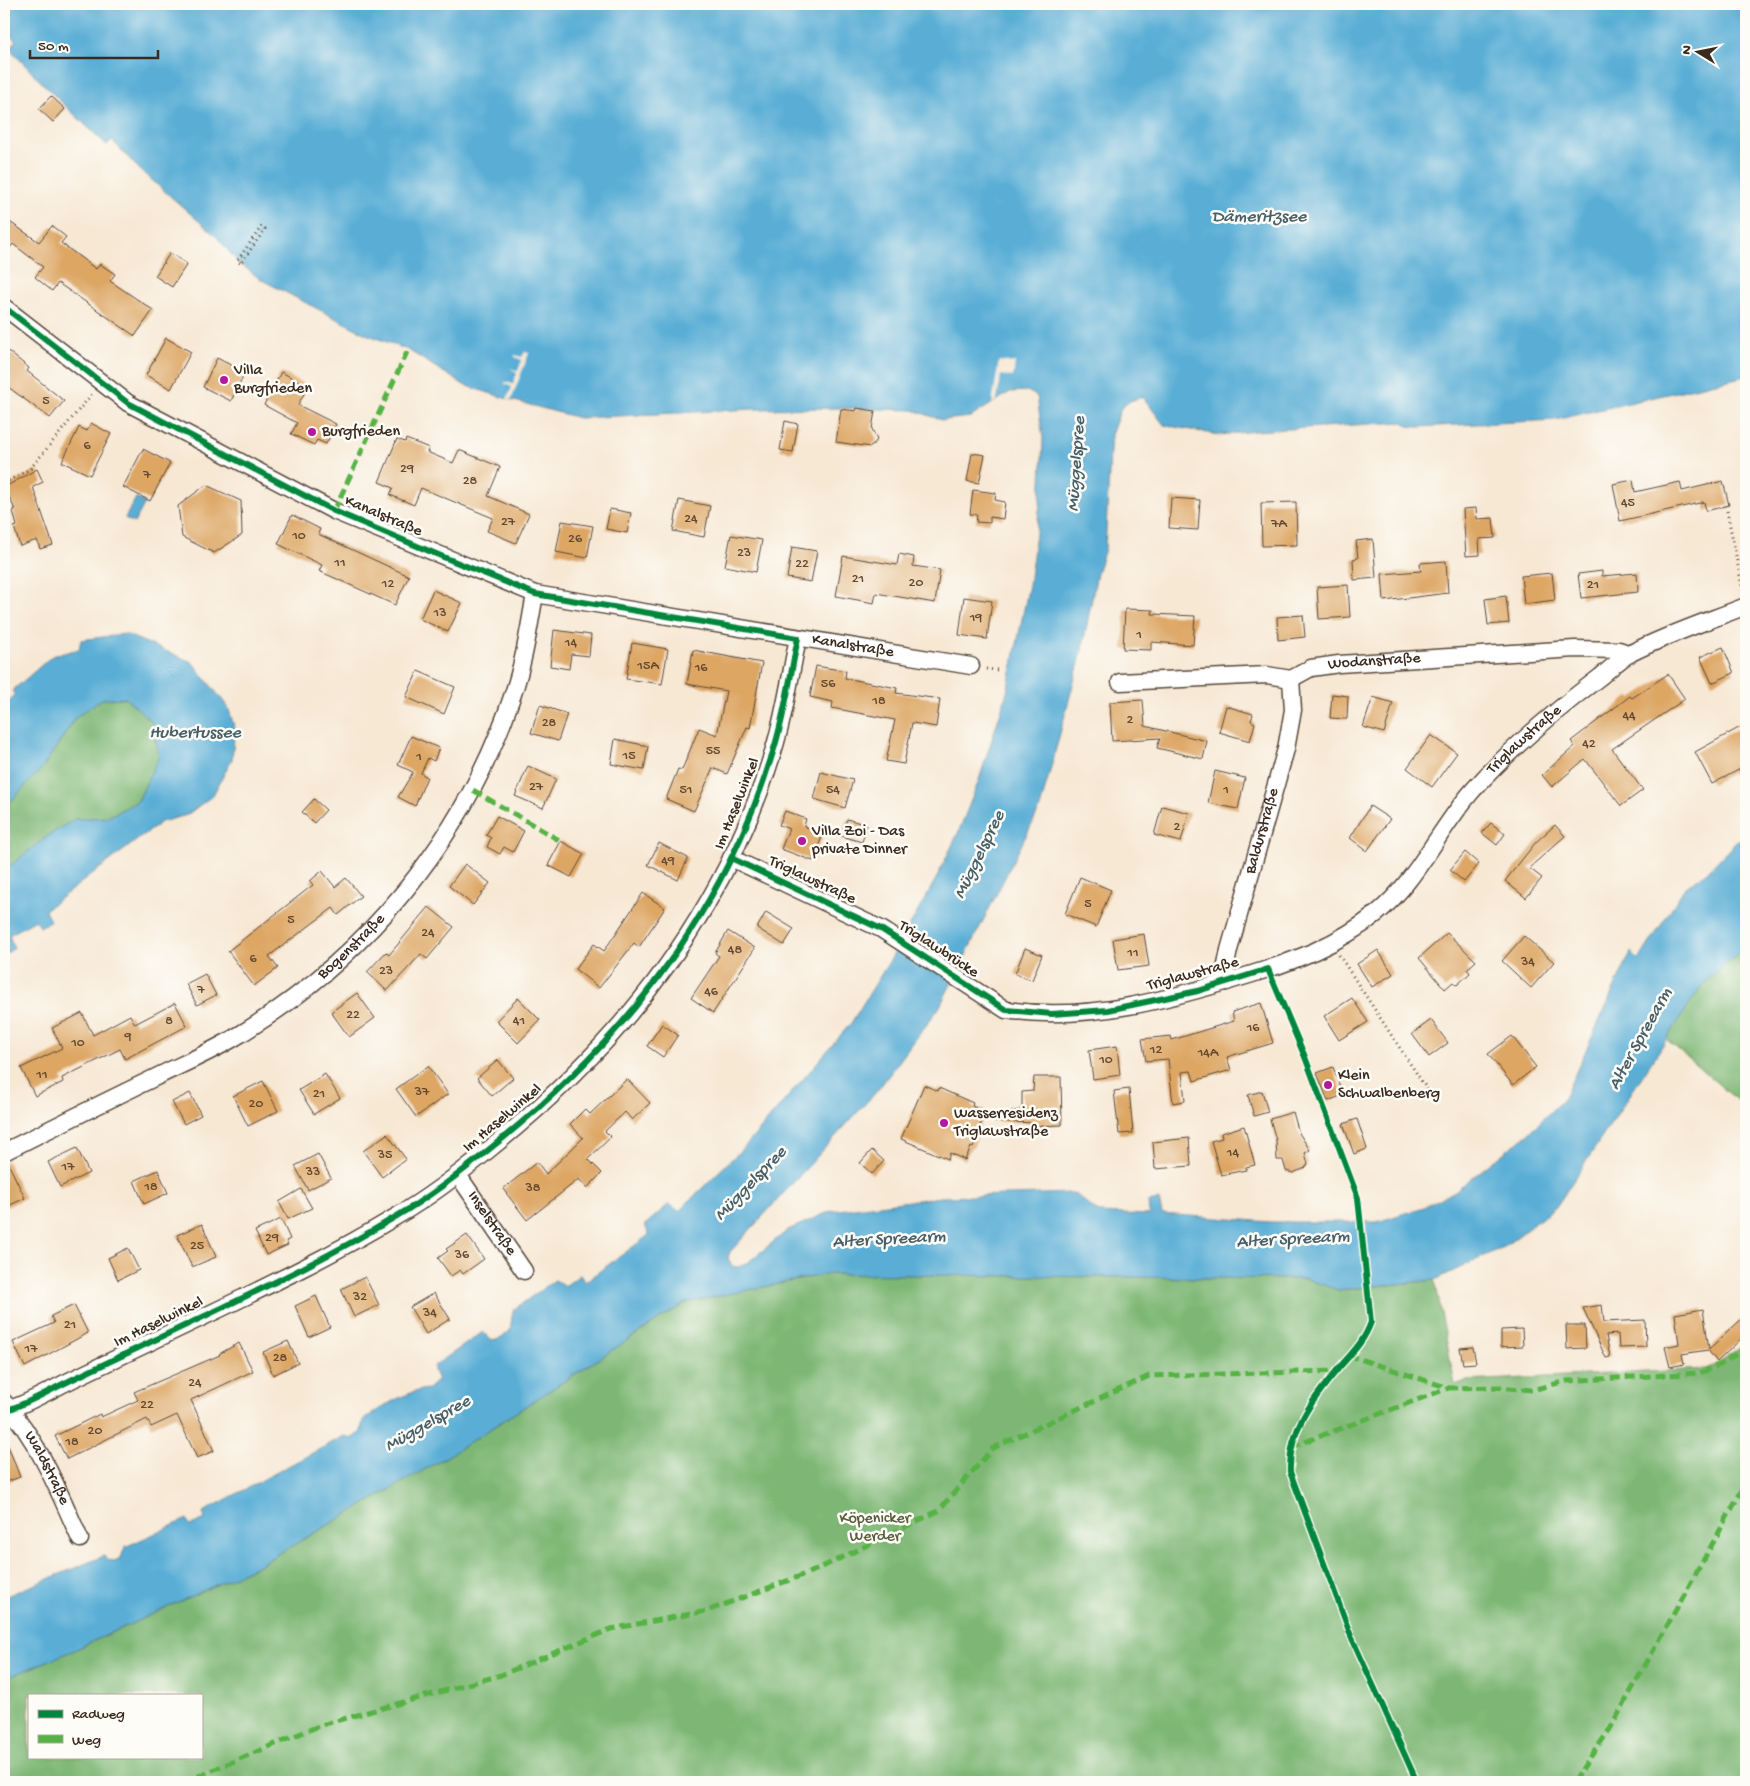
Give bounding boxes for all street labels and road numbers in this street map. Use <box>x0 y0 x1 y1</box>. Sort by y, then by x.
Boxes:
street label: Kanalstraße <box>341 492 425 542</box>
street label: Kanalstraße <box>810 630 896 663</box>
street label: Wodanstraße <box>1327 649 1422 675</box>
street label: Triglawstraße <box>1482 701 1566 779</box>
street label: Im Haselwinkel <box>711 755 765 853</box>
street label: Baldurstraße <box>1241 786 1284 877</box>
street label: Triglawstraße <box>764 852 859 910</box>
street label: Bogenstraße <box>313 910 390 985</box>
street label: Triglawbrücke <box>894 917 982 983</box>
street label: Triglawstraße <box>1144 953 1242 997</box>
street label: Im Haselwinkel <box>460 1081 546 1157</box>
street label: Inselstraße <box>463 1188 521 1260</box>
street label: Im Haselwinkel <box>111 1293 207 1353</box>
street label: Waldstraße <box>19 1428 74 1509</box>

